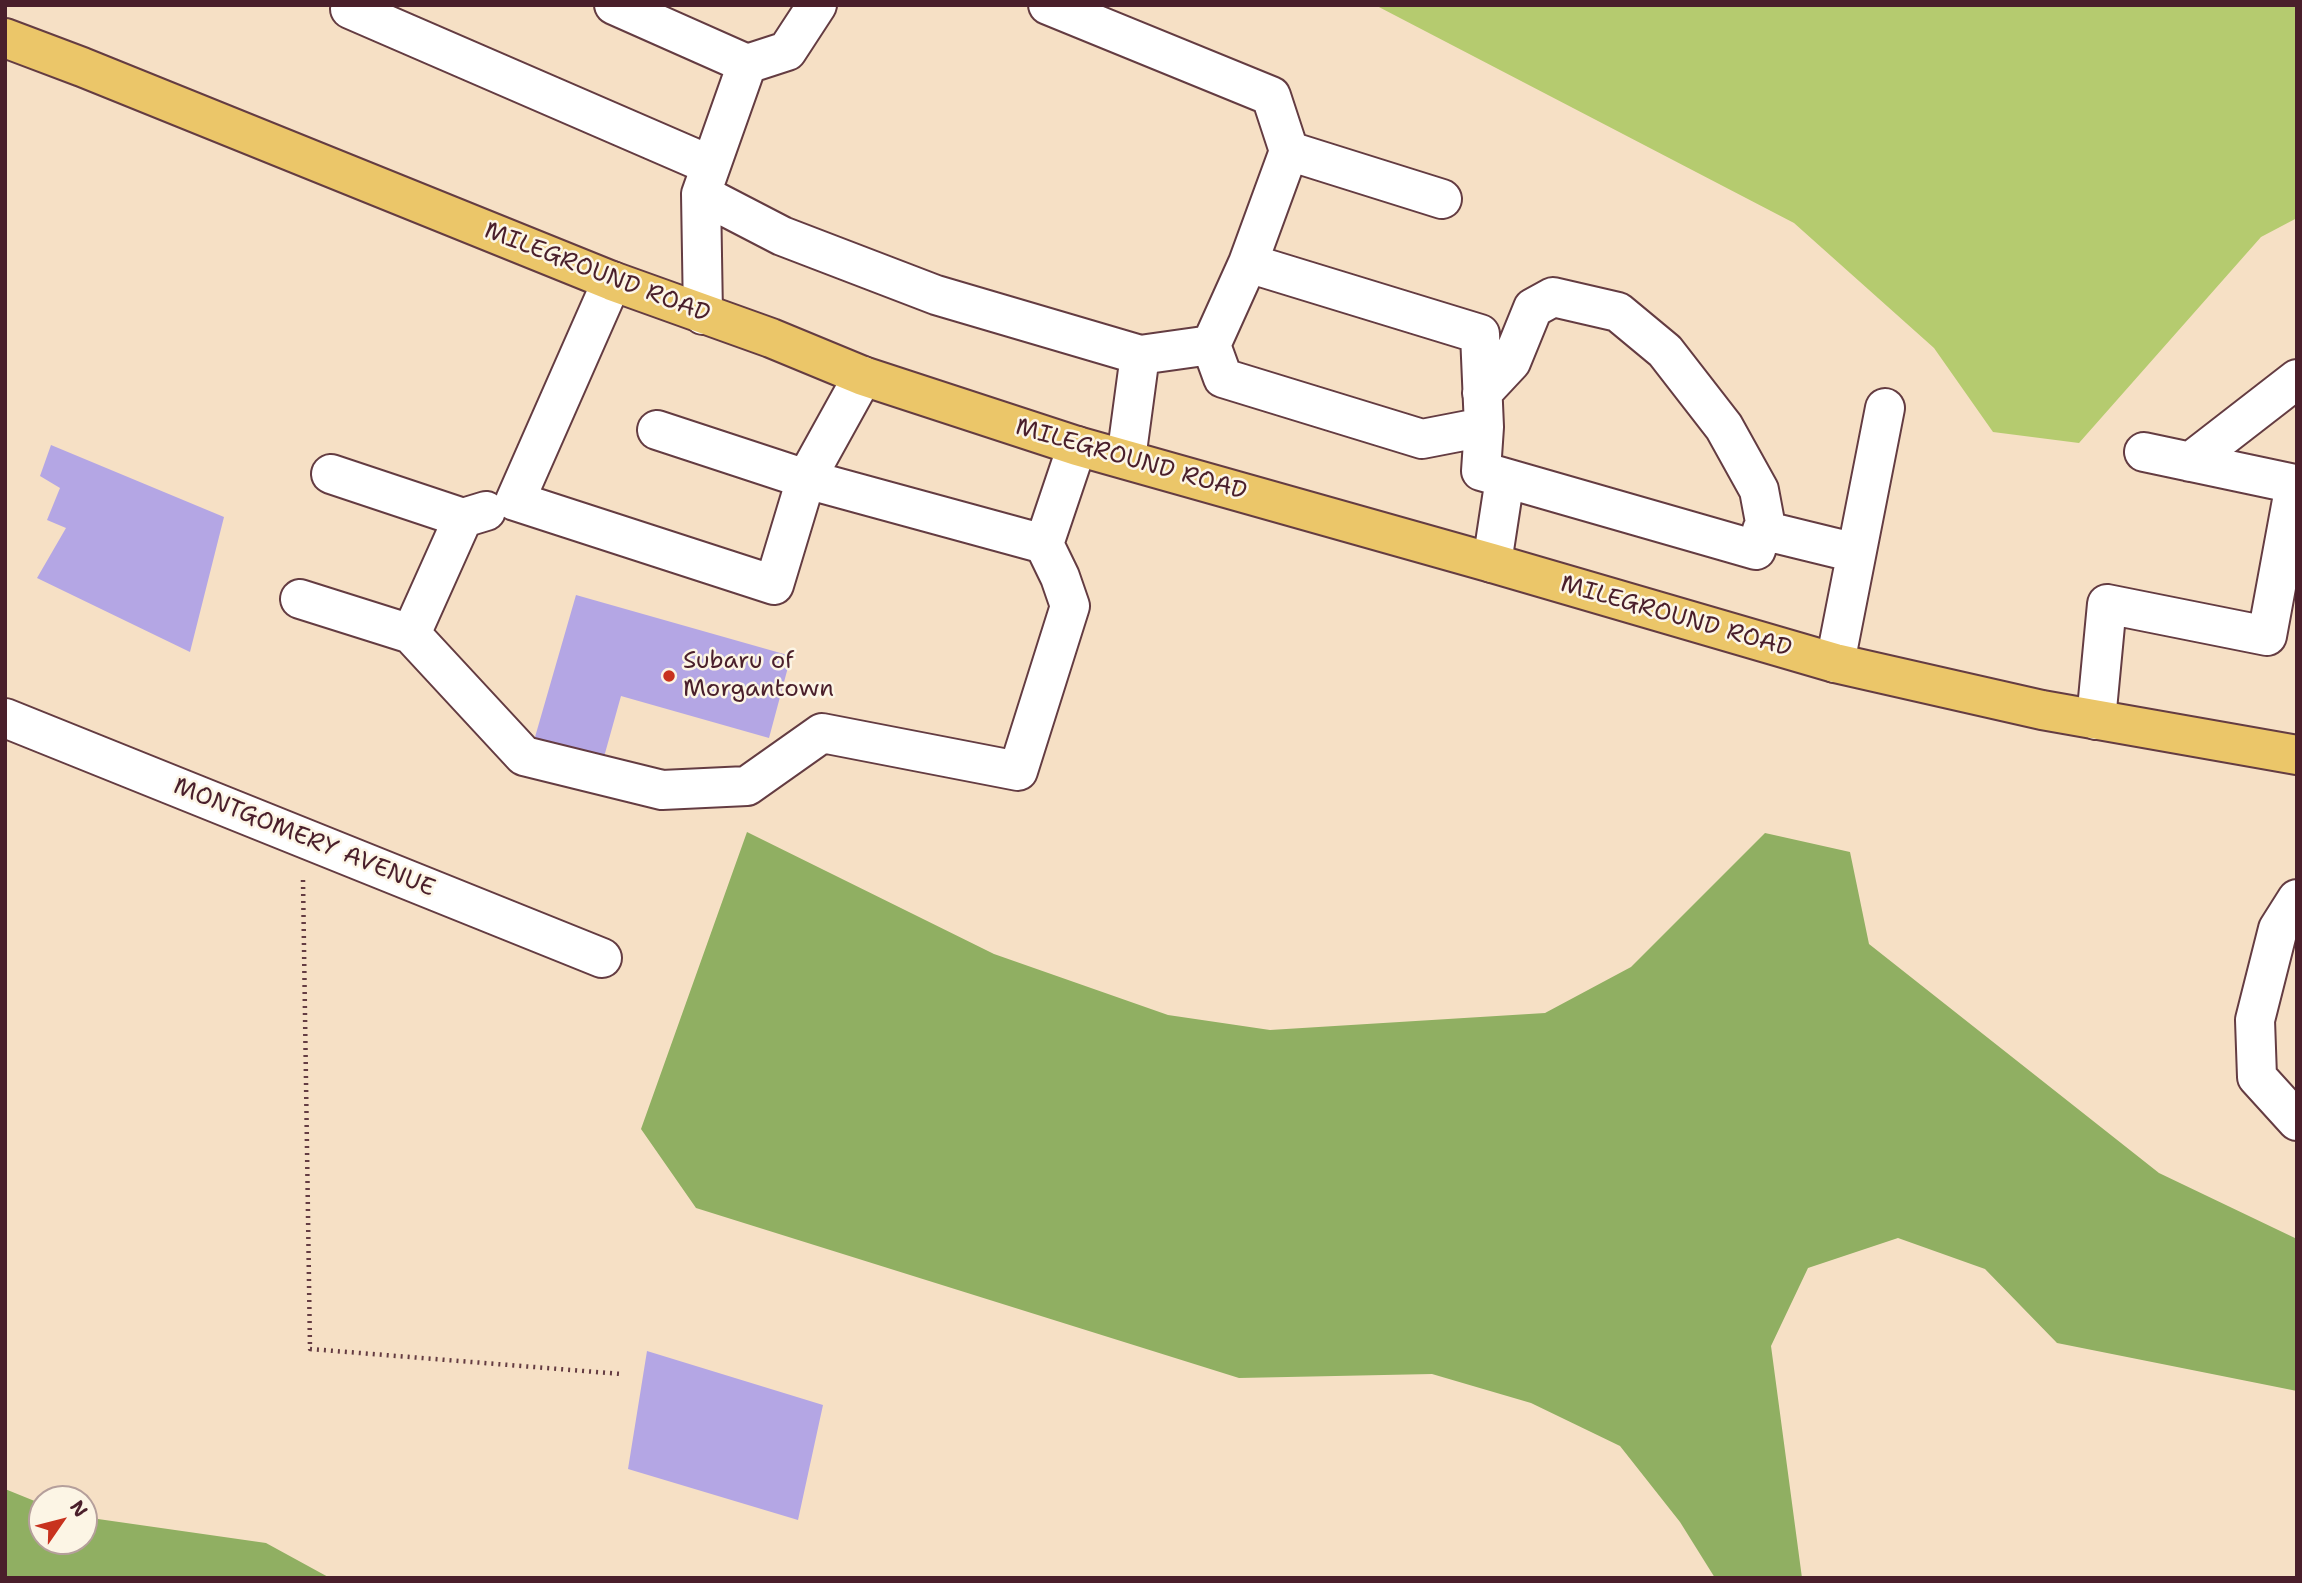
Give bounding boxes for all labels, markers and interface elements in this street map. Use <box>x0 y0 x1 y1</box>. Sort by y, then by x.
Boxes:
street label: MILEGROUND ROAD <box>480 217 714 329</box>
street label: MILEGROUND ROAD <box>1012 413 1250 507</box>
street label: MILEGROUND ROAD <box>1557 570 1795 664</box>
place label: Subaru of Morgantown <box>683 648 834 704</box>
marker: Subaru of Morgantown <box>661 668 677 684</box>
street label: MONTGOMERY AVENUE <box>169 772 439 904</box>
north arrow <box>28 1485 98 1555</box>
text: N <box>64 1495 94 1522</box>

